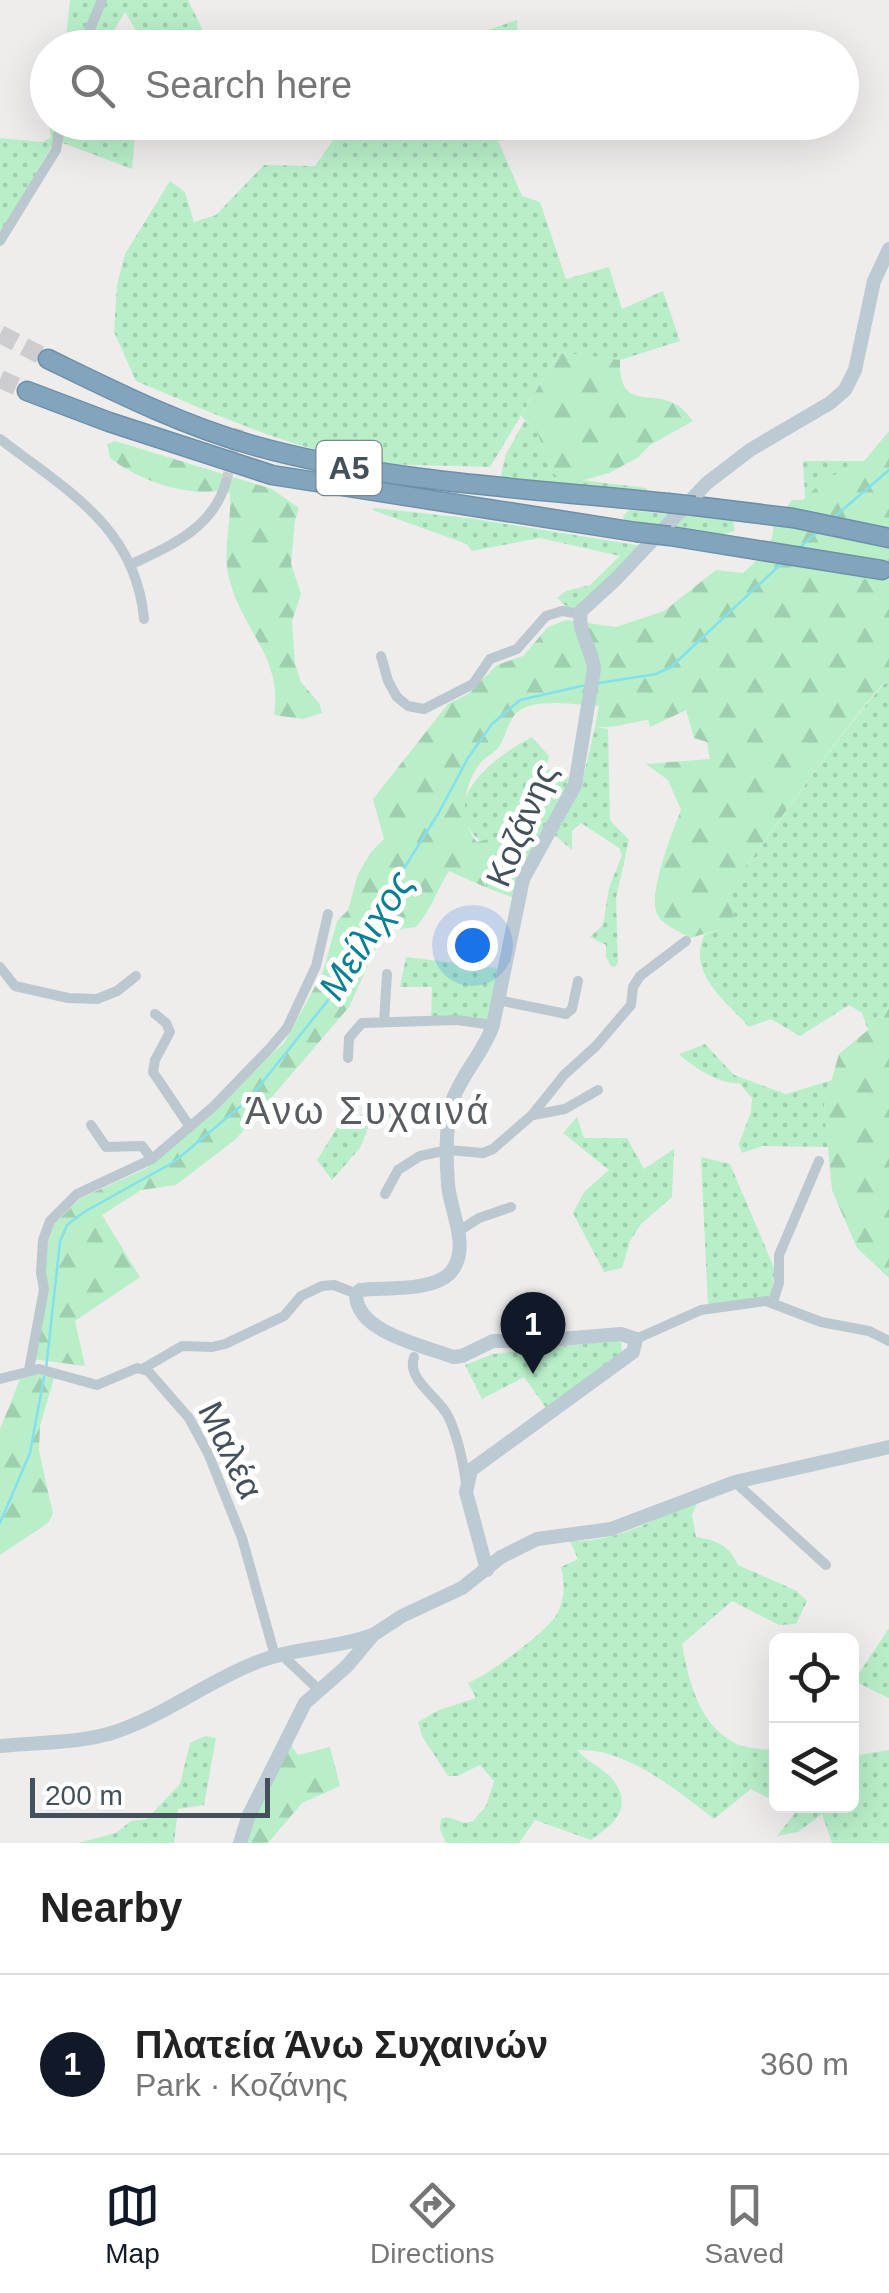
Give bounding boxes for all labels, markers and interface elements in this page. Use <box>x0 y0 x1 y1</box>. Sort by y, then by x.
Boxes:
search box <box>30 30 859 140</box>
icon: search <box>65 58 120 113</box>
text: Search here <box>145 64 352 106</box>
road number: Α5 <box>316 441 382 495</box>
street label: Κοζάνης <box>478 758 564 892</box>
water label: Μείλιχος <box>310 863 422 1007</box>
your location <box>447 920 498 971</box>
district label: Άνω Συχαινά <box>245 1090 491 1132</box>
pin: 1 <box>500 1292 566 1374</box>
street label: Μαλέα <box>191 1395 271 1505</box>
map controls <box>769 1633 859 1813</box>
button: locate <box>769 1633 859 1723</box>
button: layers <box>769 1723 859 1813</box>
scale bar <box>30 1773 270 1818</box>
text: 200 m <box>45 1780 123 1811</box>
text: Nearby <box>40 1884 182 1931</box>
text: Πλατεία Άνω Συχαινών <box>135 2024 548 2066</box>
text: 1 <box>64 2046 81 2082</box>
text: 360 m <box>760 2046 849 2082</box>
text: Park · Κοζάνης <box>135 2067 348 2103</box>
tab: Map <box>105 2178 160 2270</box>
tab: Directions <box>370 2178 495 2270</box>
tab: Saved <box>705 2178 784 2270</box>

